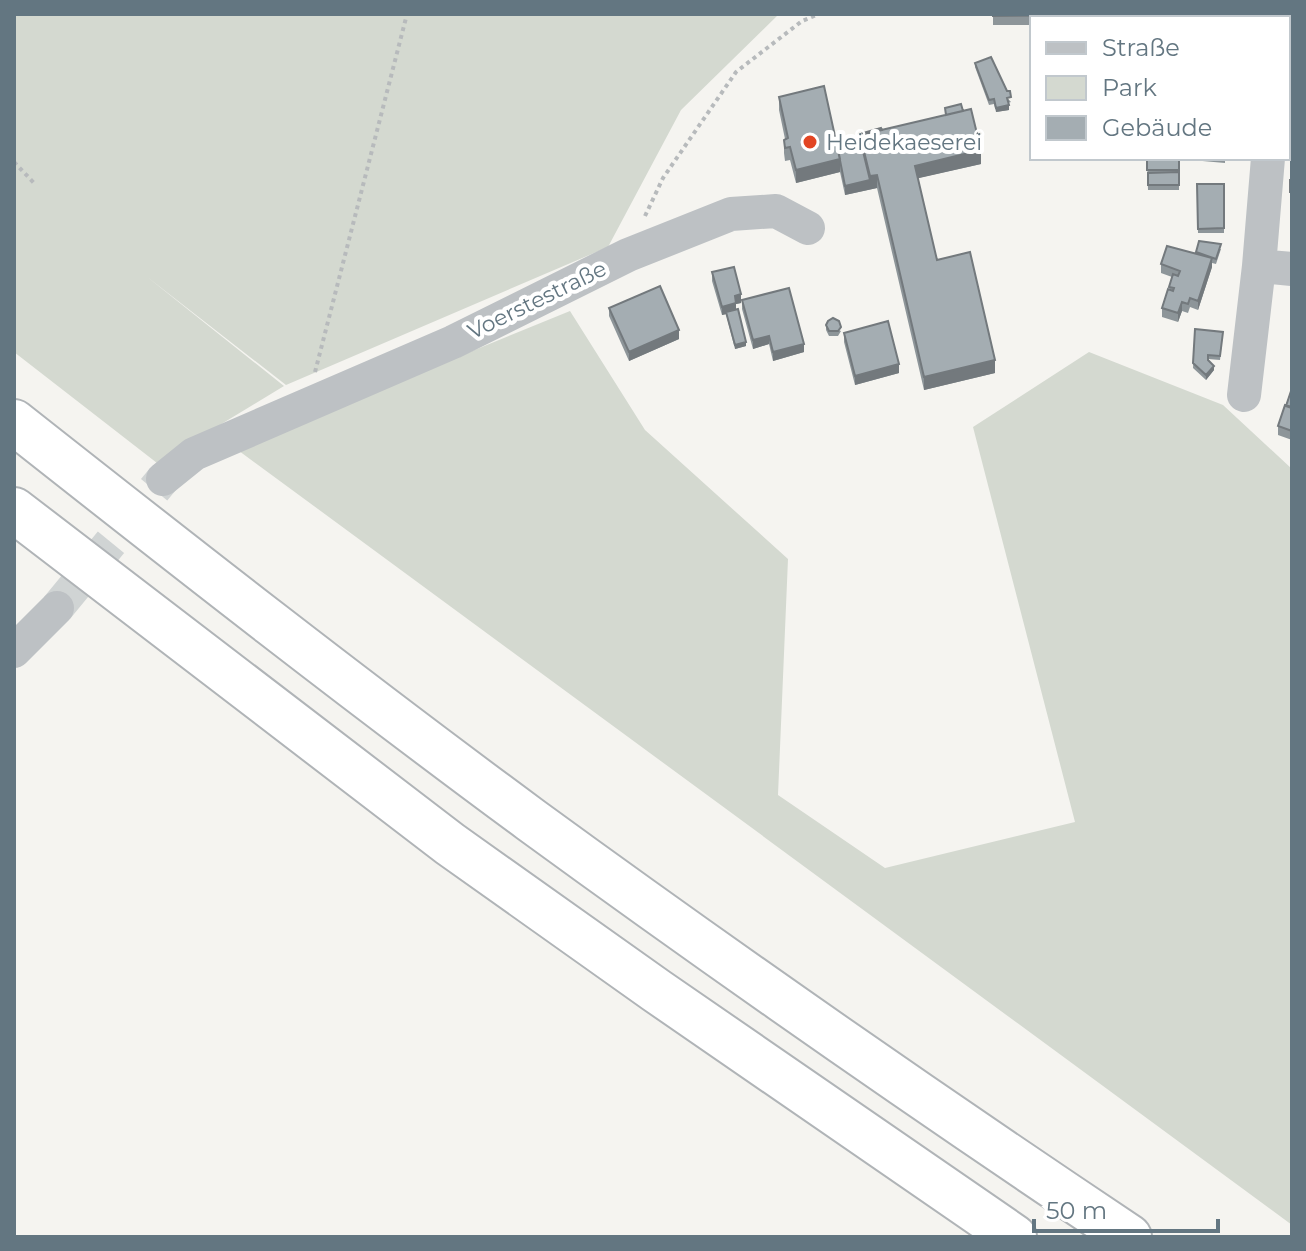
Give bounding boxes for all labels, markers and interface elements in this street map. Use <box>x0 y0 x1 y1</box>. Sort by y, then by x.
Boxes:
legend <box>1030 16 1290 160</box>
text: Straße <box>1102 33 1180 62</box>
text: Park <box>1102 73 1157 102</box>
text: Gebäude <box>1102 113 1212 142</box>
place label: Heidekaeserei <box>826 129 982 156</box>
marker: Heidekaeserei <box>801 133 819 151</box>
street label: Voerstestraße <box>463 255 611 345</box>
scale bar <box>1034 1183 1218 1233</box>
text: 50 m <box>1046 1196 1107 1225</box>

